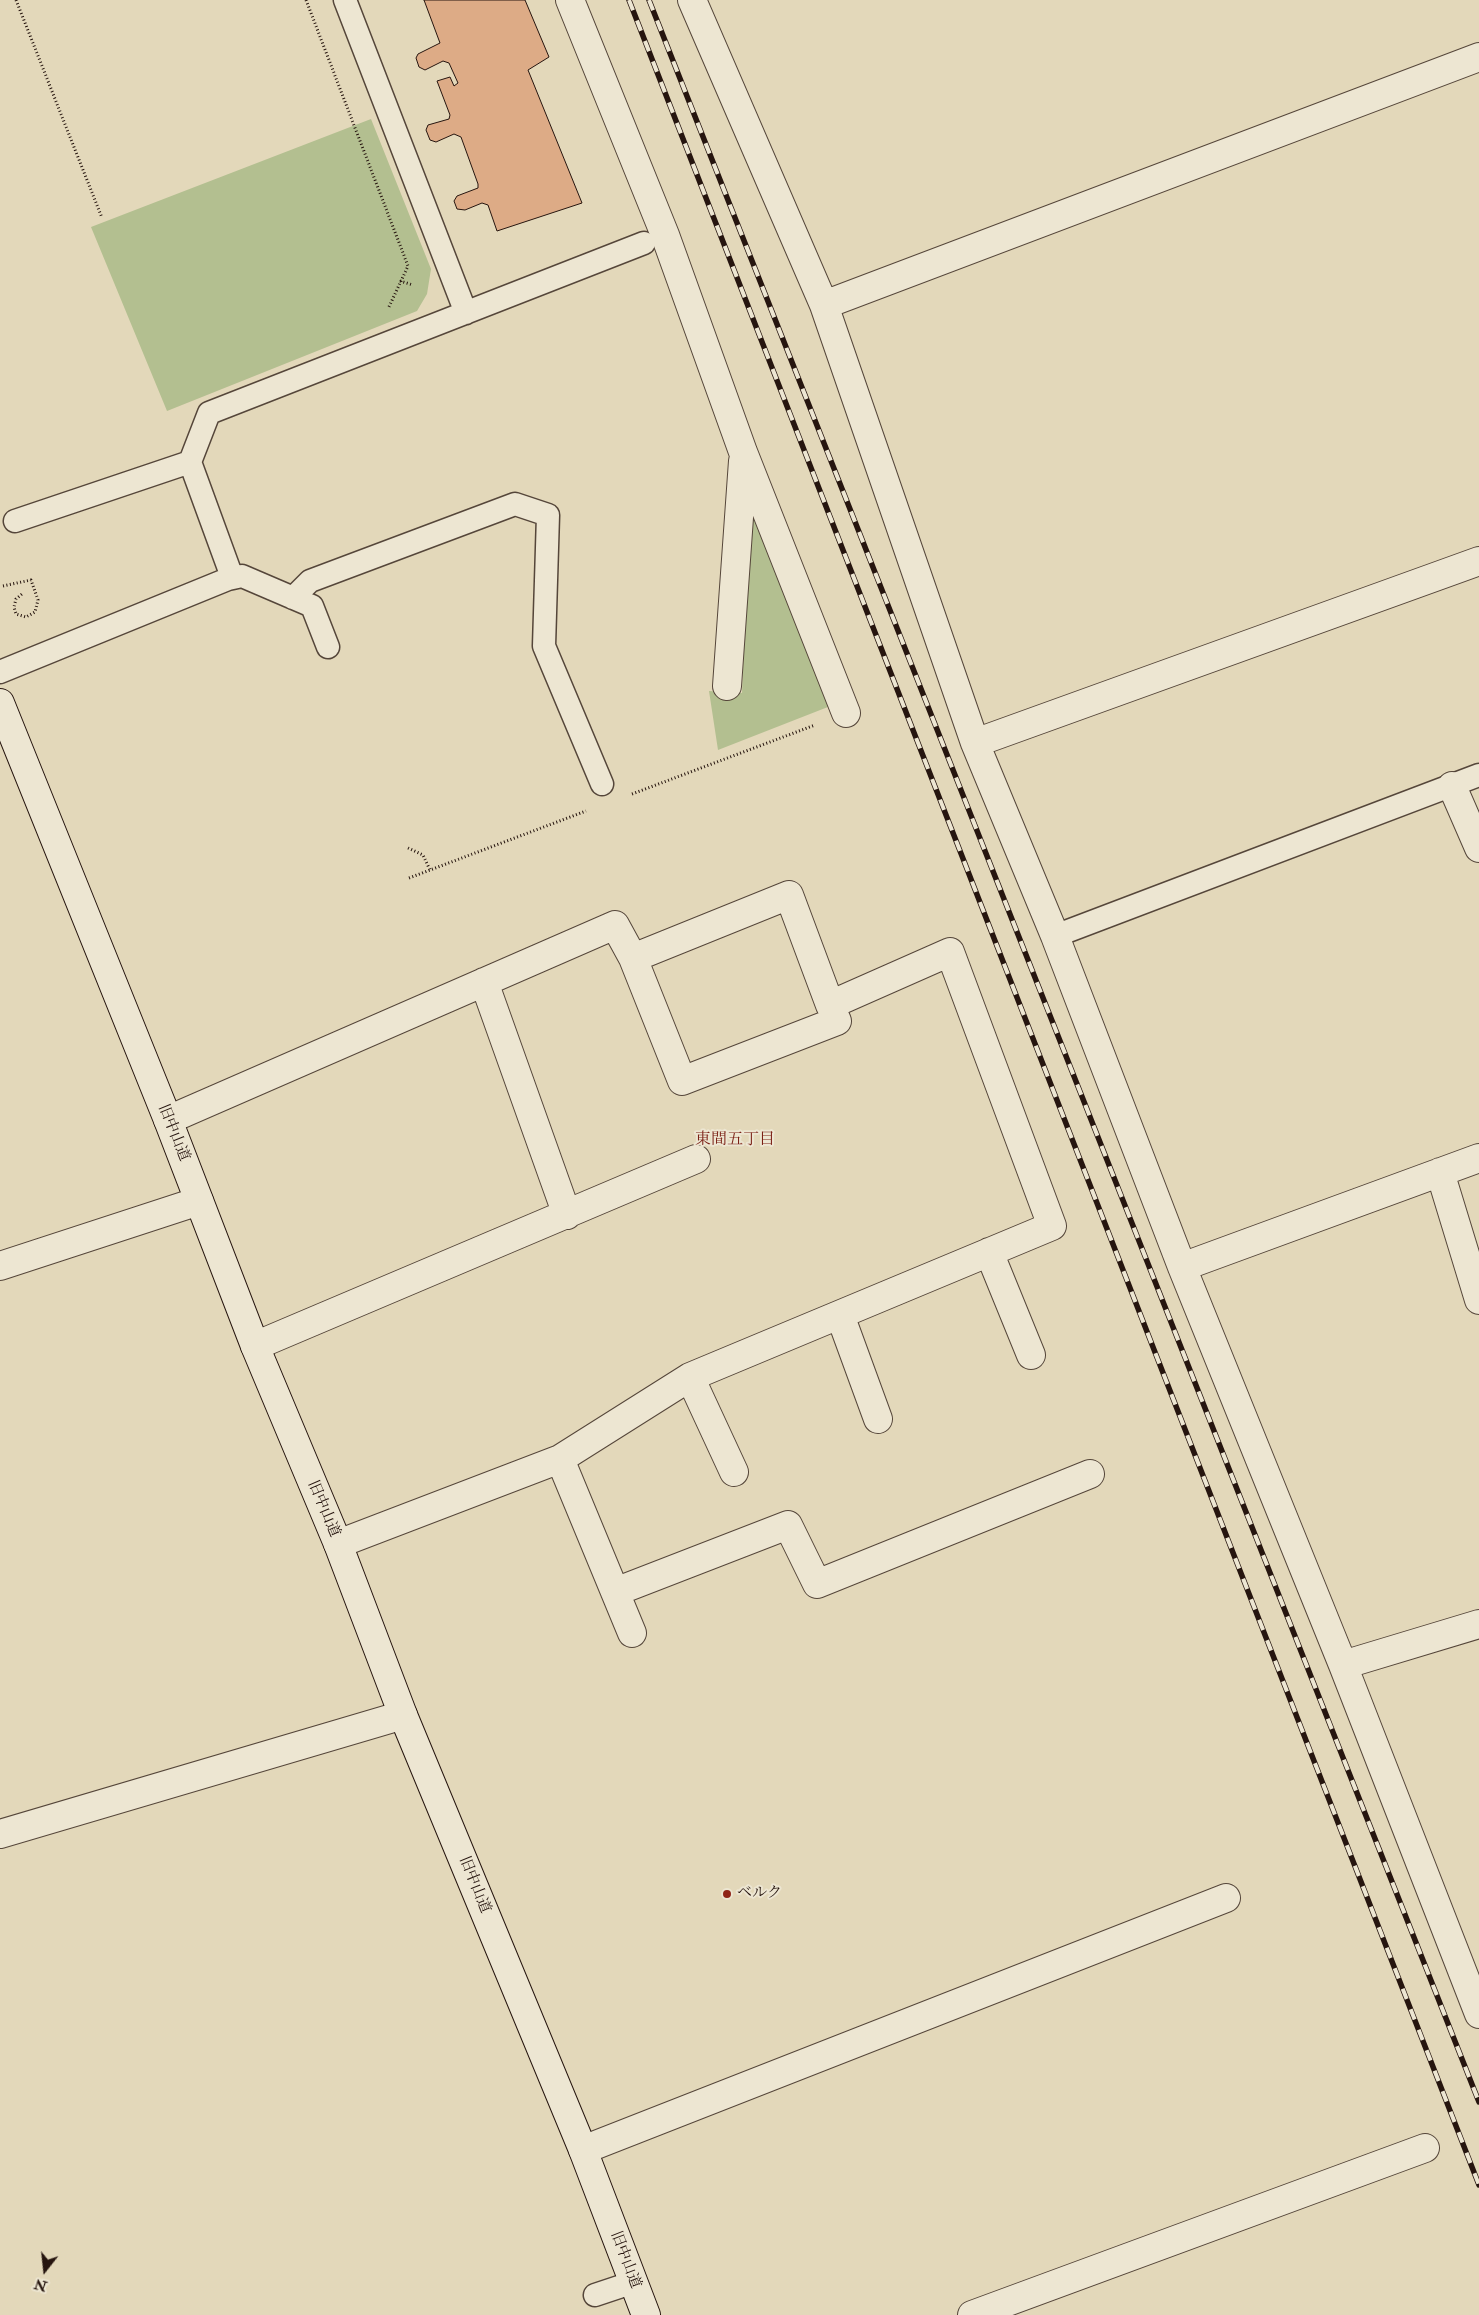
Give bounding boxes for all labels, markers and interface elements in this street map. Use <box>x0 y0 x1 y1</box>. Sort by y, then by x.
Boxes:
street label: 旧中山道 <box>153 1102 193 1164</box>
district label: 東間五丁目 <box>695 1131 775 1151</box>
street label: 旧中山道 <box>303 1478 343 1540</box>
street label: 旧中山道 <box>454 1854 494 1916</box>
place label: ベルク <box>737 1885 782 1903</box>
marker: ベルク <box>721 1888 733 1900</box>
street label: 旧中山道 <box>606 2229 644 2291</box>
north arrow <box>20 2245 70 2295</box>
text: N <box>32 2275 49 2295</box>

